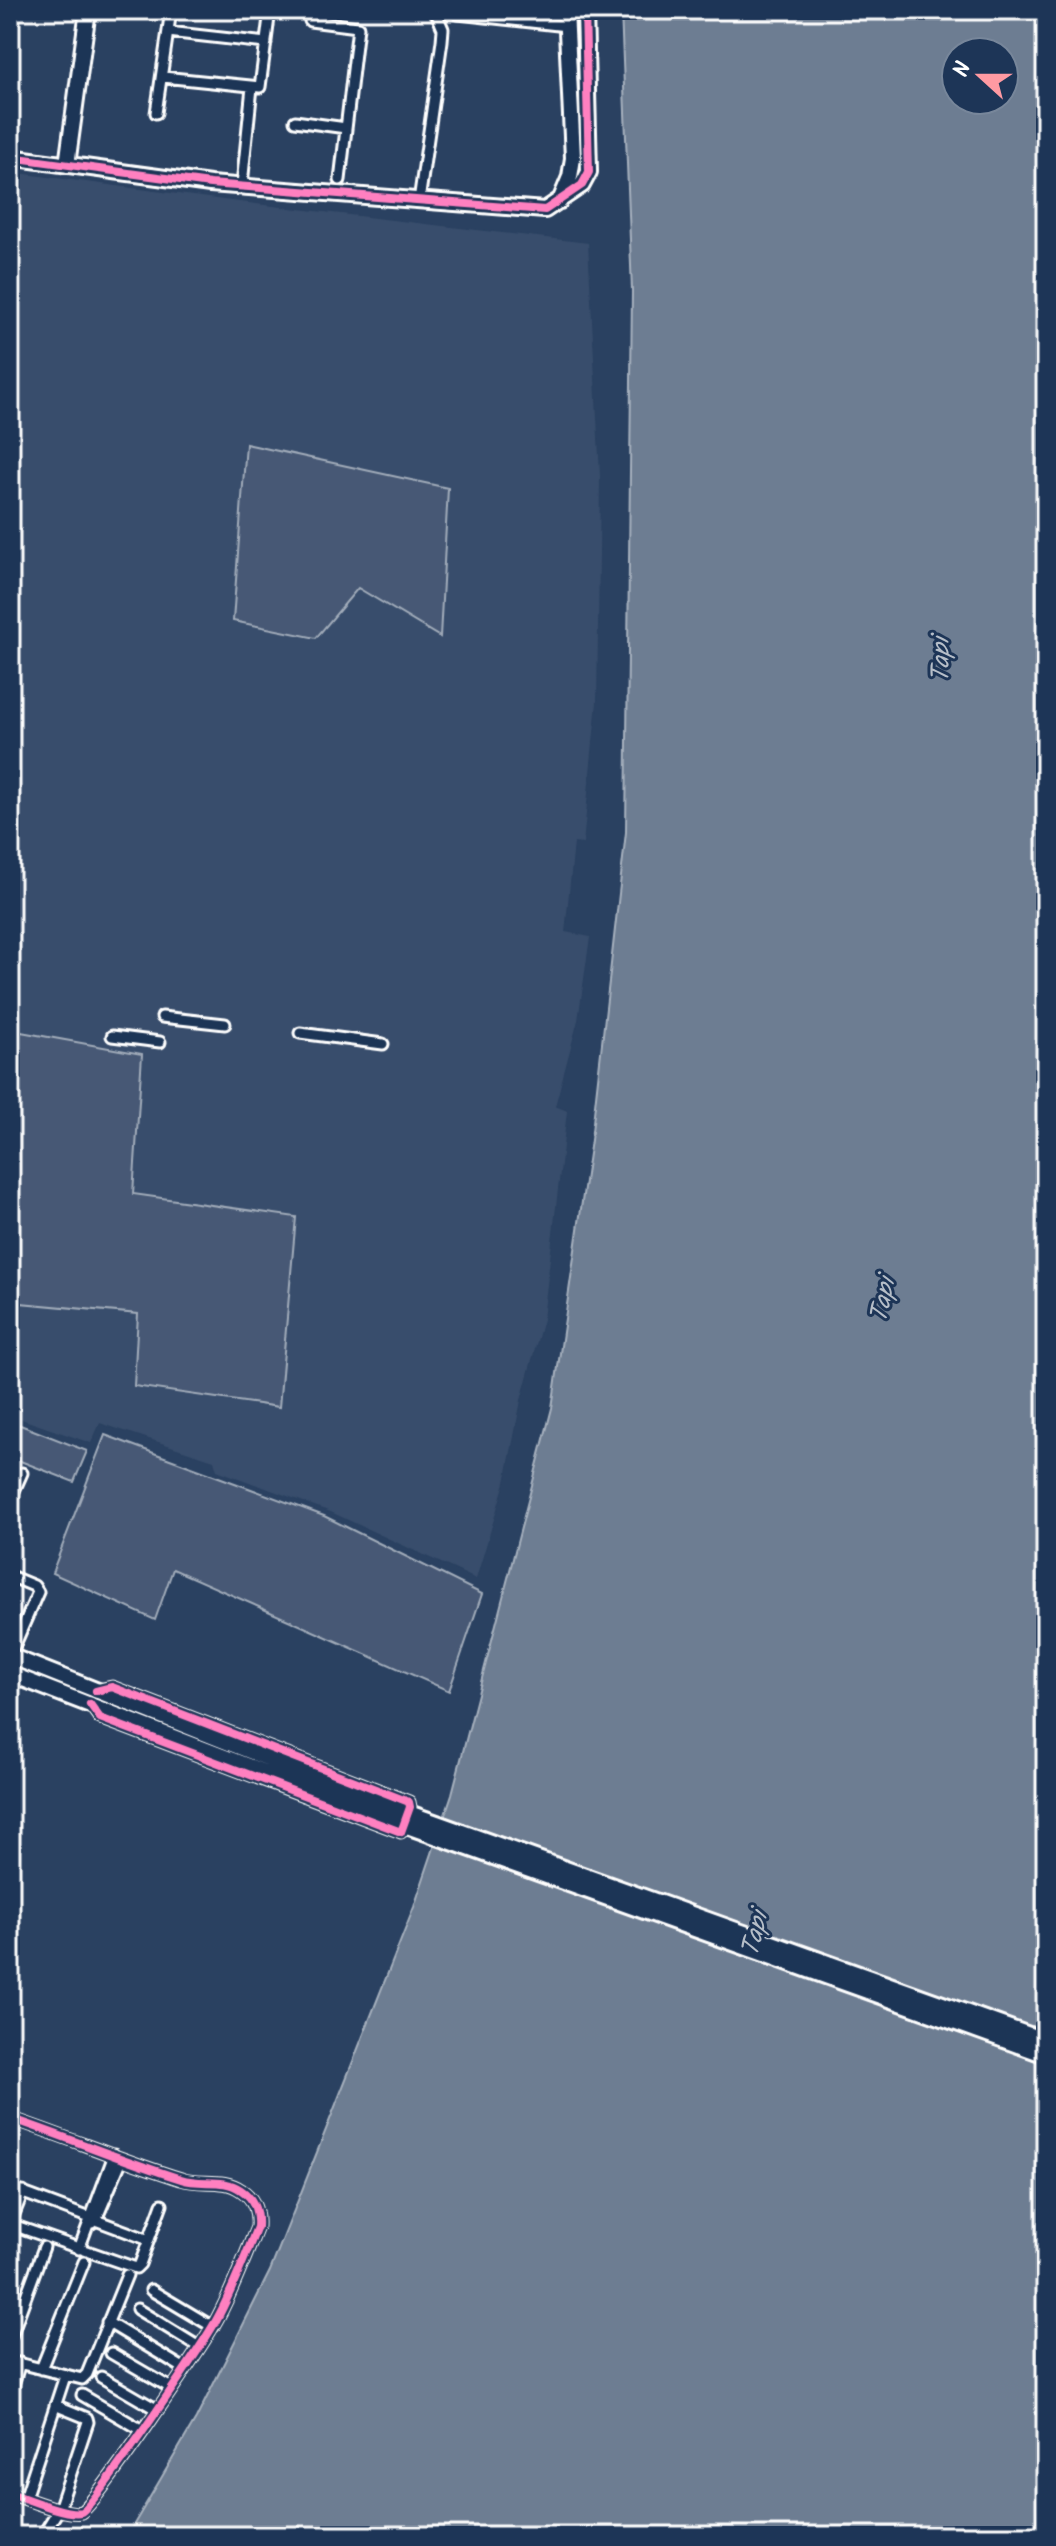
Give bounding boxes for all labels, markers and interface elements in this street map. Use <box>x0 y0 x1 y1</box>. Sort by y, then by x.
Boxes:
north arrow <box>940 36 1020 116</box>
text: N <box>945 57 983 82</box>
water label: Tapi <box>921 632 963 682</box>
water label: Tapi <box>859 1268 910 1326</box>
water label: Tapi <box>731 1902 783 1961</box>

